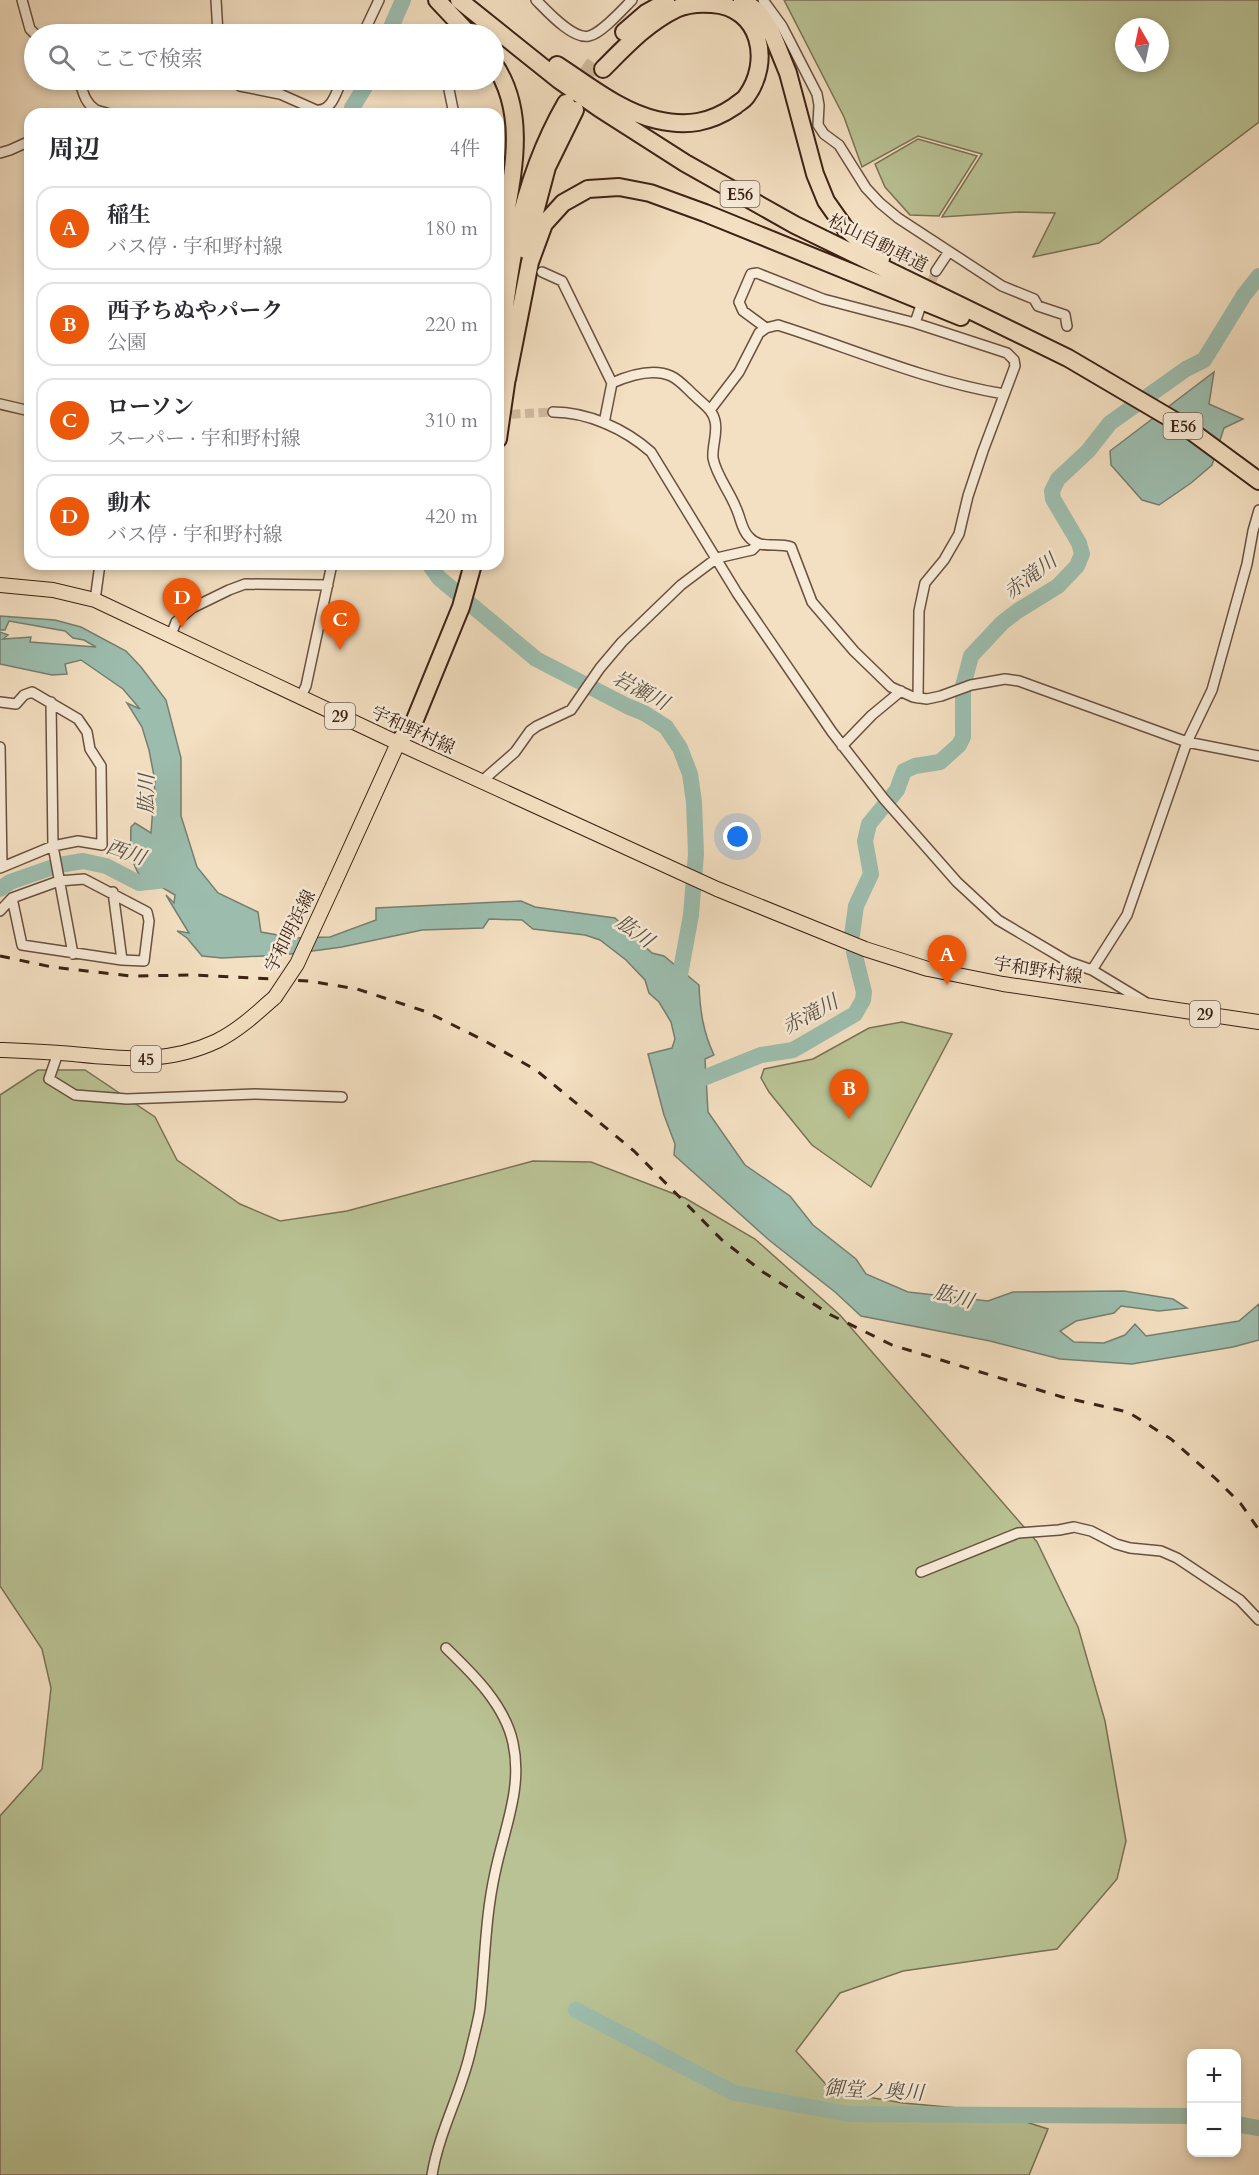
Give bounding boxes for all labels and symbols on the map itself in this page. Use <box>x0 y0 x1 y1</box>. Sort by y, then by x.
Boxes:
north arrow <box>1115 18 1169 72</box>
road number: E56 <box>720 181 760 207</box>
street label: 松山自動車道 <box>824 209 932 278</box>
road number: E56 <box>1164 413 1202 439</box>
water label: 赤滝川 <box>998 546 1064 605</box>
pin: D <box>162 578 201 628</box>
pin: C <box>320 600 360 650</box>
water label: 岩瀬川 <box>608 664 675 717</box>
street label: 宇和野村線 <box>367 700 459 761</box>
road number: 29 <box>325 703 355 729</box>
water label: 肱川 <box>133 772 160 814</box>
your location <box>723 822 752 851</box>
water label: 西川 <box>103 833 151 872</box>
street label: 宇和明浜線 <box>259 885 322 977</box>
water label: 肱川 <box>611 909 660 955</box>
pin: A <box>928 936 966 985</box>
street label: 宇和野村線 <box>992 951 1084 990</box>
water label: 赤滝川 <box>777 987 845 1040</box>
road number: 29 <box>1190 1001 1220 1027</box>
road number: 45 <box>131 1046 161 1072</box>
pin: B <box>830 1070 868 1119</box>
water label: 肱川 <box>931 1278 979 1316</box>
water label: 御堂ノ奥川 <box>823 2074 927 2107</box>

